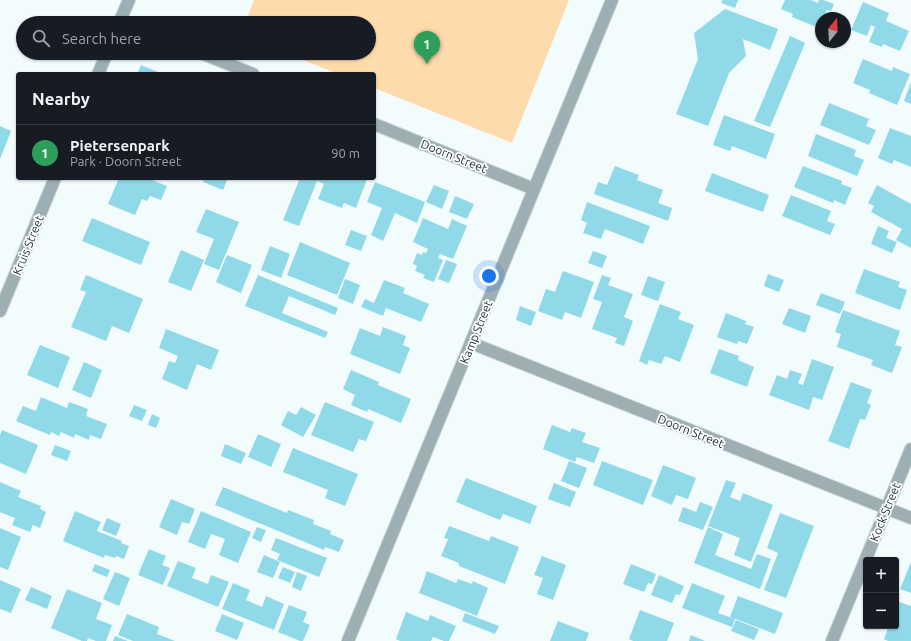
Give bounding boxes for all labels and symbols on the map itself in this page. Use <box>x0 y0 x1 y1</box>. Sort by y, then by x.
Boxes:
north arrow <box>815 12 851 48</box>
pin: 1 <box>414 31 440 64</box>
street label: Doorn Street <box>419 137 489 175</box>
street label: Kruis Street <box>10 213 46 277</box>
your location <box>479 266 499 286</box>
street label: Kamp Street <box>457 298 495 366</box>
street label: Doorn Street <box>656 412 726 450</box>
street label: Kock Street <box>867 481 903 543</box>

